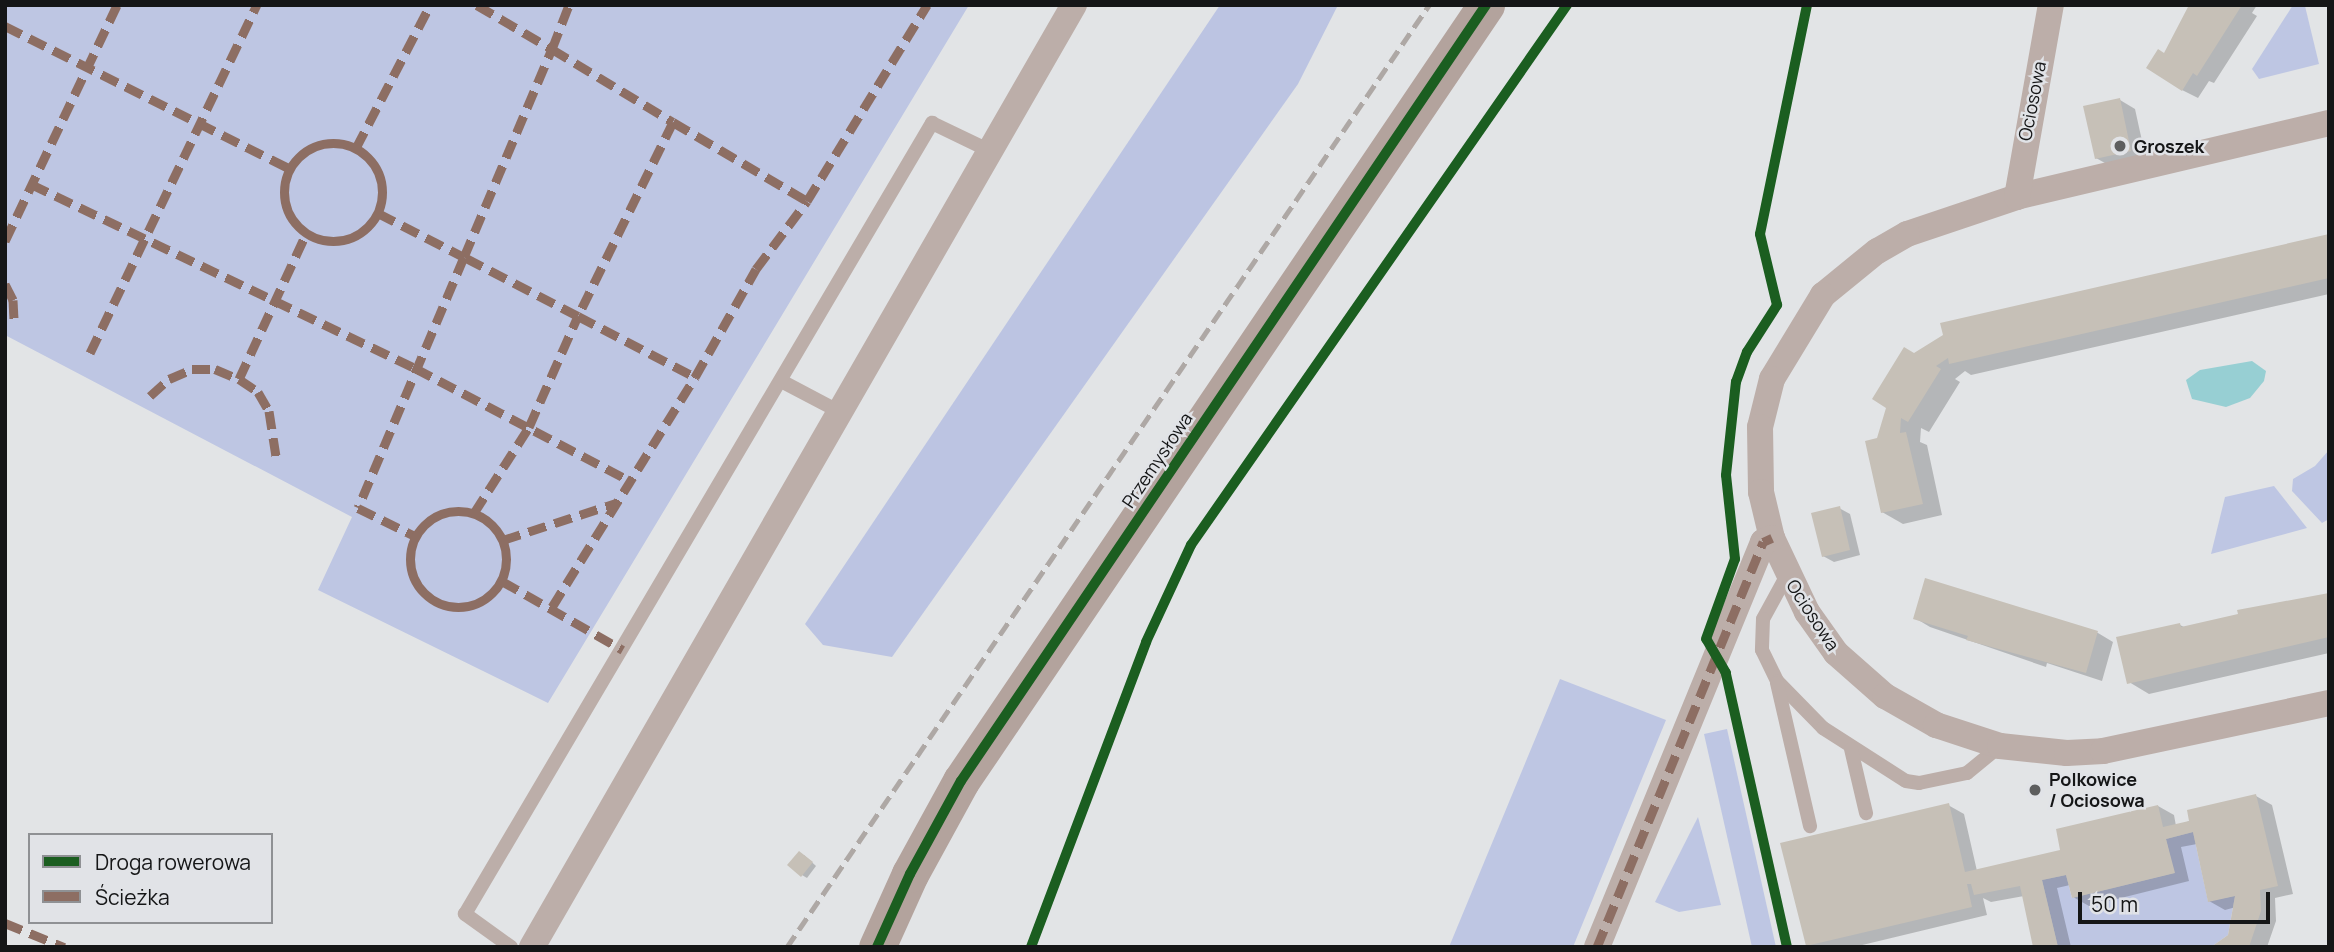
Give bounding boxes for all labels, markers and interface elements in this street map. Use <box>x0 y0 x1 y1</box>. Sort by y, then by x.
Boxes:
street label: Ociosowa <box>2014 59 2050 143</box>
place label: Groszek <box>2134 135 2204 157</box>
marker: Groszek <box>2112 138 2128 154</box>
street label: Przemysłowa <box>1117 408 1197 512</box>
street label: Ociosowa <box>1782 575 1844 655</box>
place label: Polkowice / Ociosowa <box>2049 769 2145 812</box>
marker: Polkowice / Ociosowa <box>2027 782 2043 798</box>
legend <box>28 833 273 924</box>
text: Droga rowerowa <box>95 848 251 876</box>
scale bar <box>2082 878 2274 922</box>
text: Ścieżka <box>95 883 170 911</box>
text: 50 m <box>2091 890 2138 918</box>

